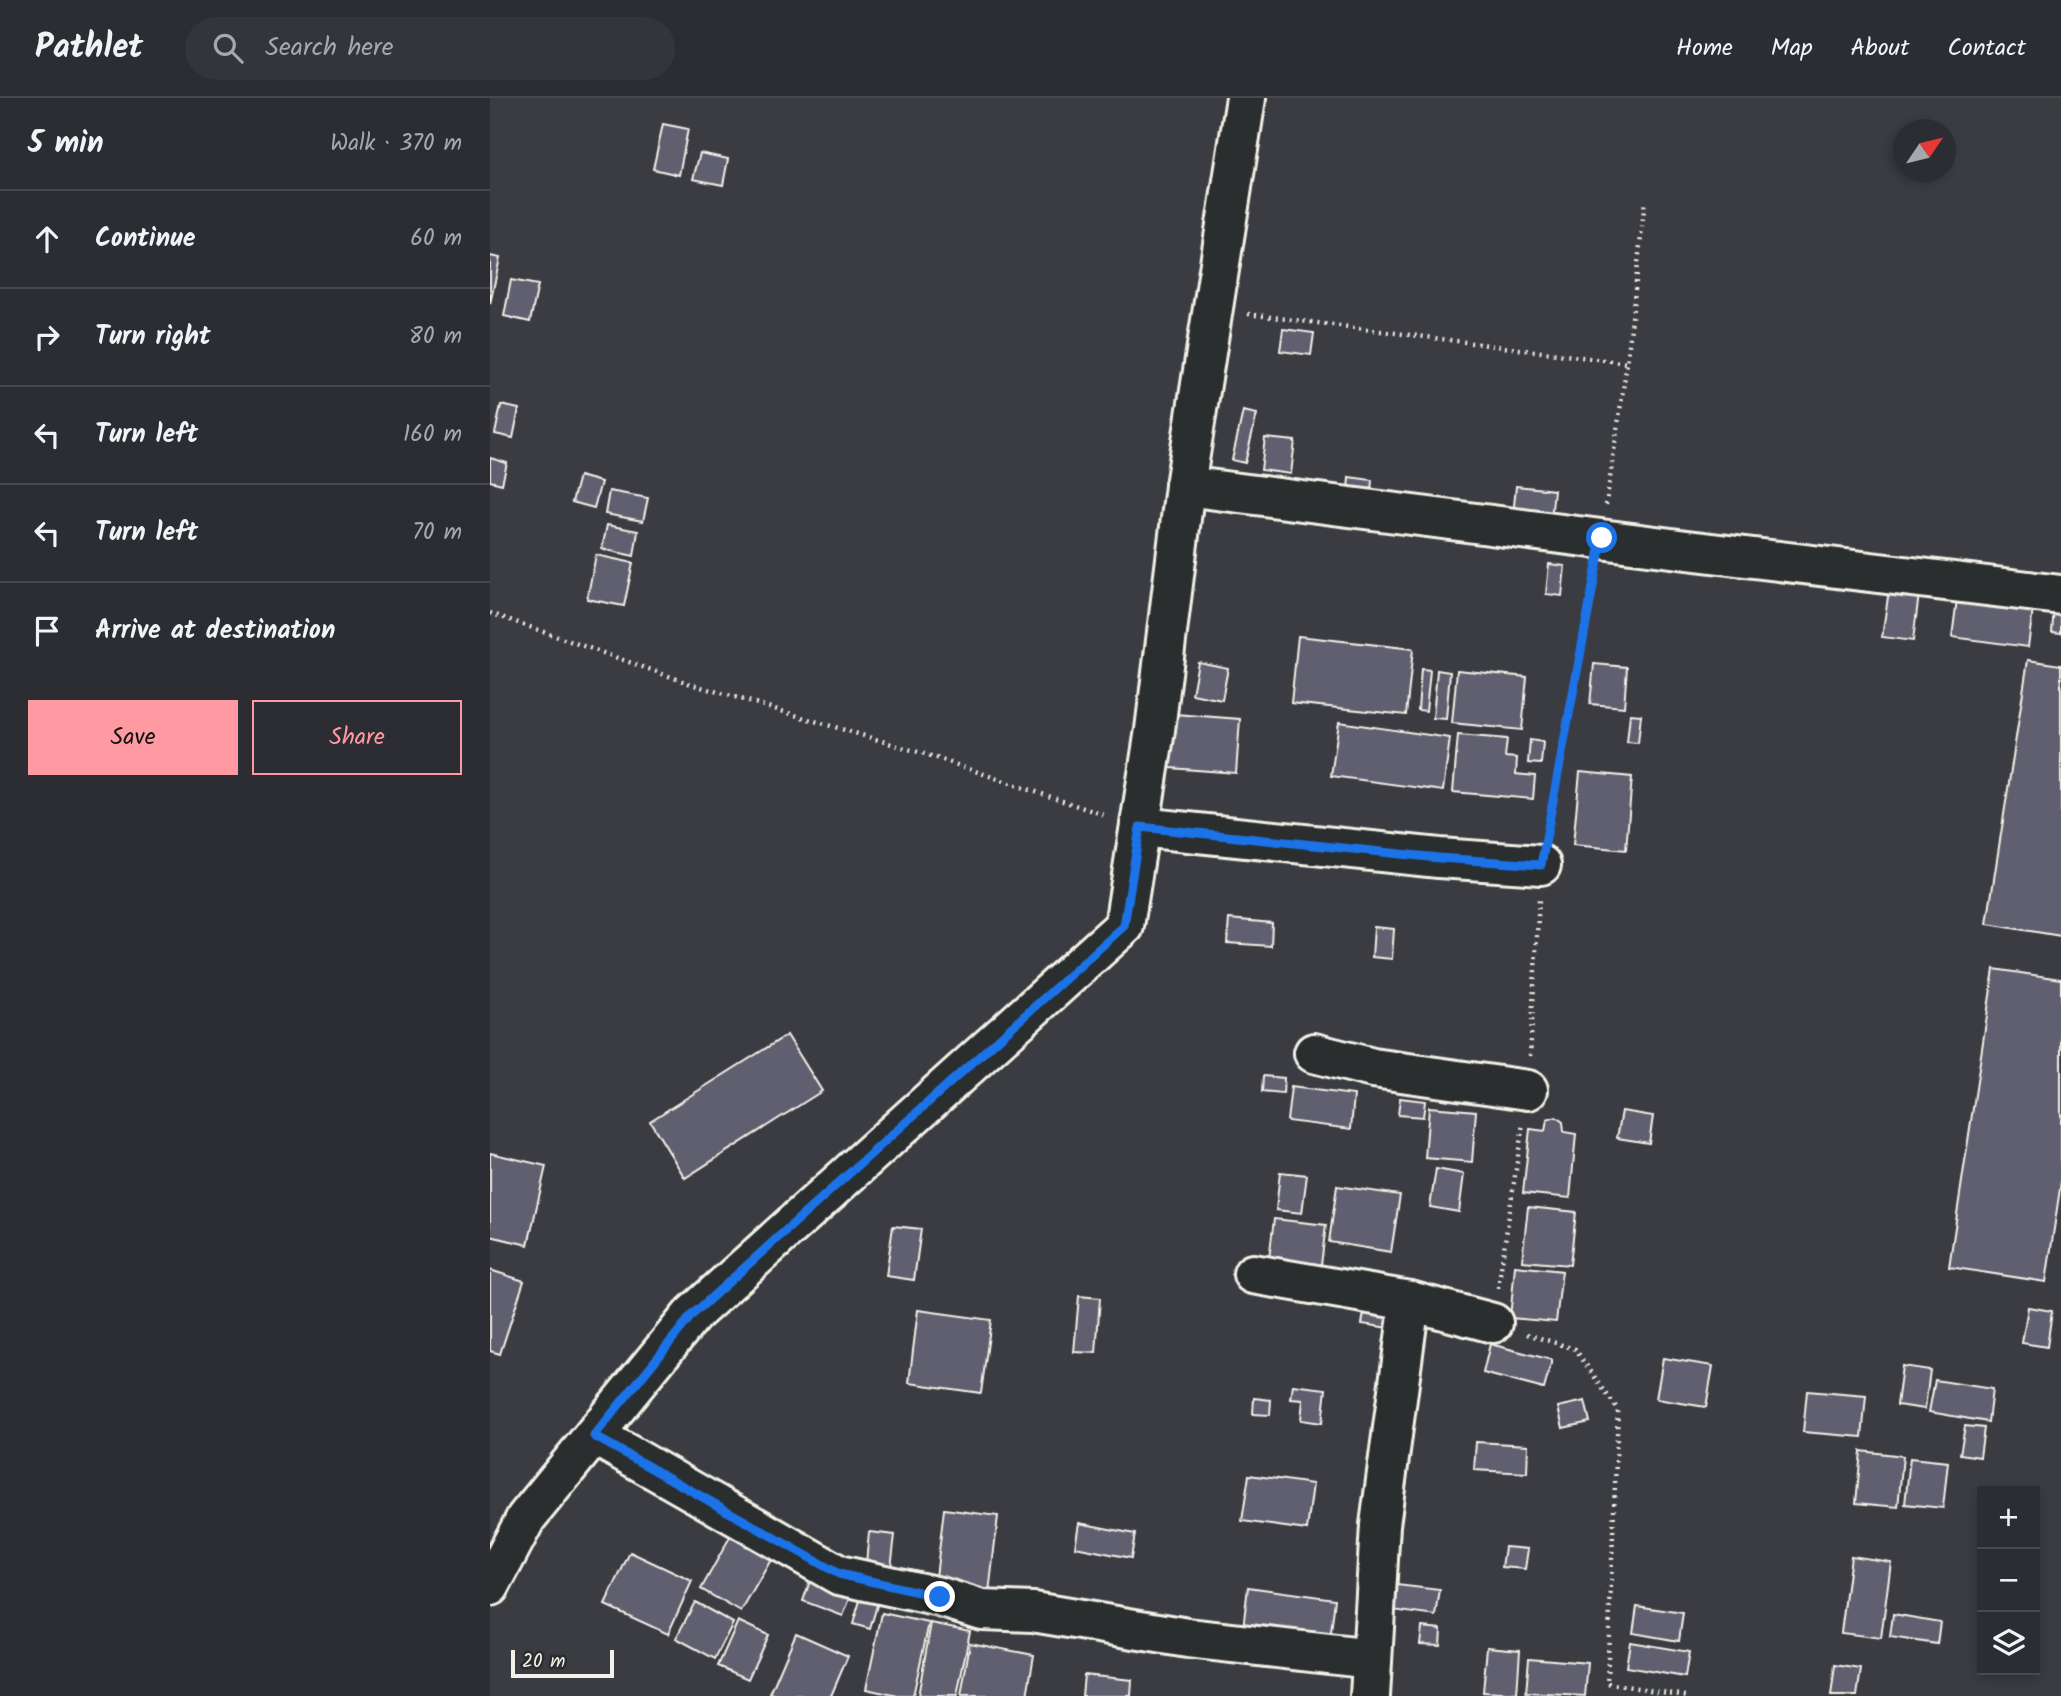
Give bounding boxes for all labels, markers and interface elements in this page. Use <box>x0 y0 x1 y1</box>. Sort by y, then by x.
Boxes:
search box <box>185 17 675 80</box>
text: Pathlet <box>35 22 143 75</box>
text: Search here <box>265 27 393 69</box>
icon: search <box>209 29 247 67</box>
text: Home <box>1676 29 1733 68</box>
text: Map <box>1771 29 1813 68</box>
text: About <box>1851 29 1909 68</box>
text: Contact <box>1947 29 2026 68</box>
north arrow <box>1893 119 1956 182</box>
text: 5 min <box>28 120 104 168</box>
text: Walk · 370 m <box>330 126 462 162</box>
text: Continue <box>95 218 196 260</box>
icon: ahead <box>28 220 66 258</box>
text: 60 m <box>410 221 462 257</box>
text: Turn right <box>95 316 211 358</box>
icon: right <box>28 318 66 356</box>
text: 80 m <box>409 319 462 355</box>
text: Turn left <box>95 414 198 456</box>
icon: left <box>28 416 66 454</box>
text: 160 m <box>403 417 462 453</box>
text: Turn left <box>95 512 198 554</box>
icon: left <box>28 514 66 552</box>
text: 70 m <box>412 515 462 551</box>
route start <box>1586 522 1617 553</box>
text: Arrive at destination <box>95 610 335 652</box>
icon: arrive <box>28 612 66 650</box>
button: Save <box>28 700 238 775</box>
button: Share <box>252 700 462 775</box>
map controls <box>1977 1486 2040 1675</box>
button: + <box>1977 1486 2040 1549</box>
button: − <box>1977 1549 2040 1612</box>
route end <box>924 1581 955 1612</box>
button: layers <box>1977 1612 2040 1675</box>
scale bar <box>511 1647 614 1679</box>
text: 20 m <box>522 1647 565 1677</box>

